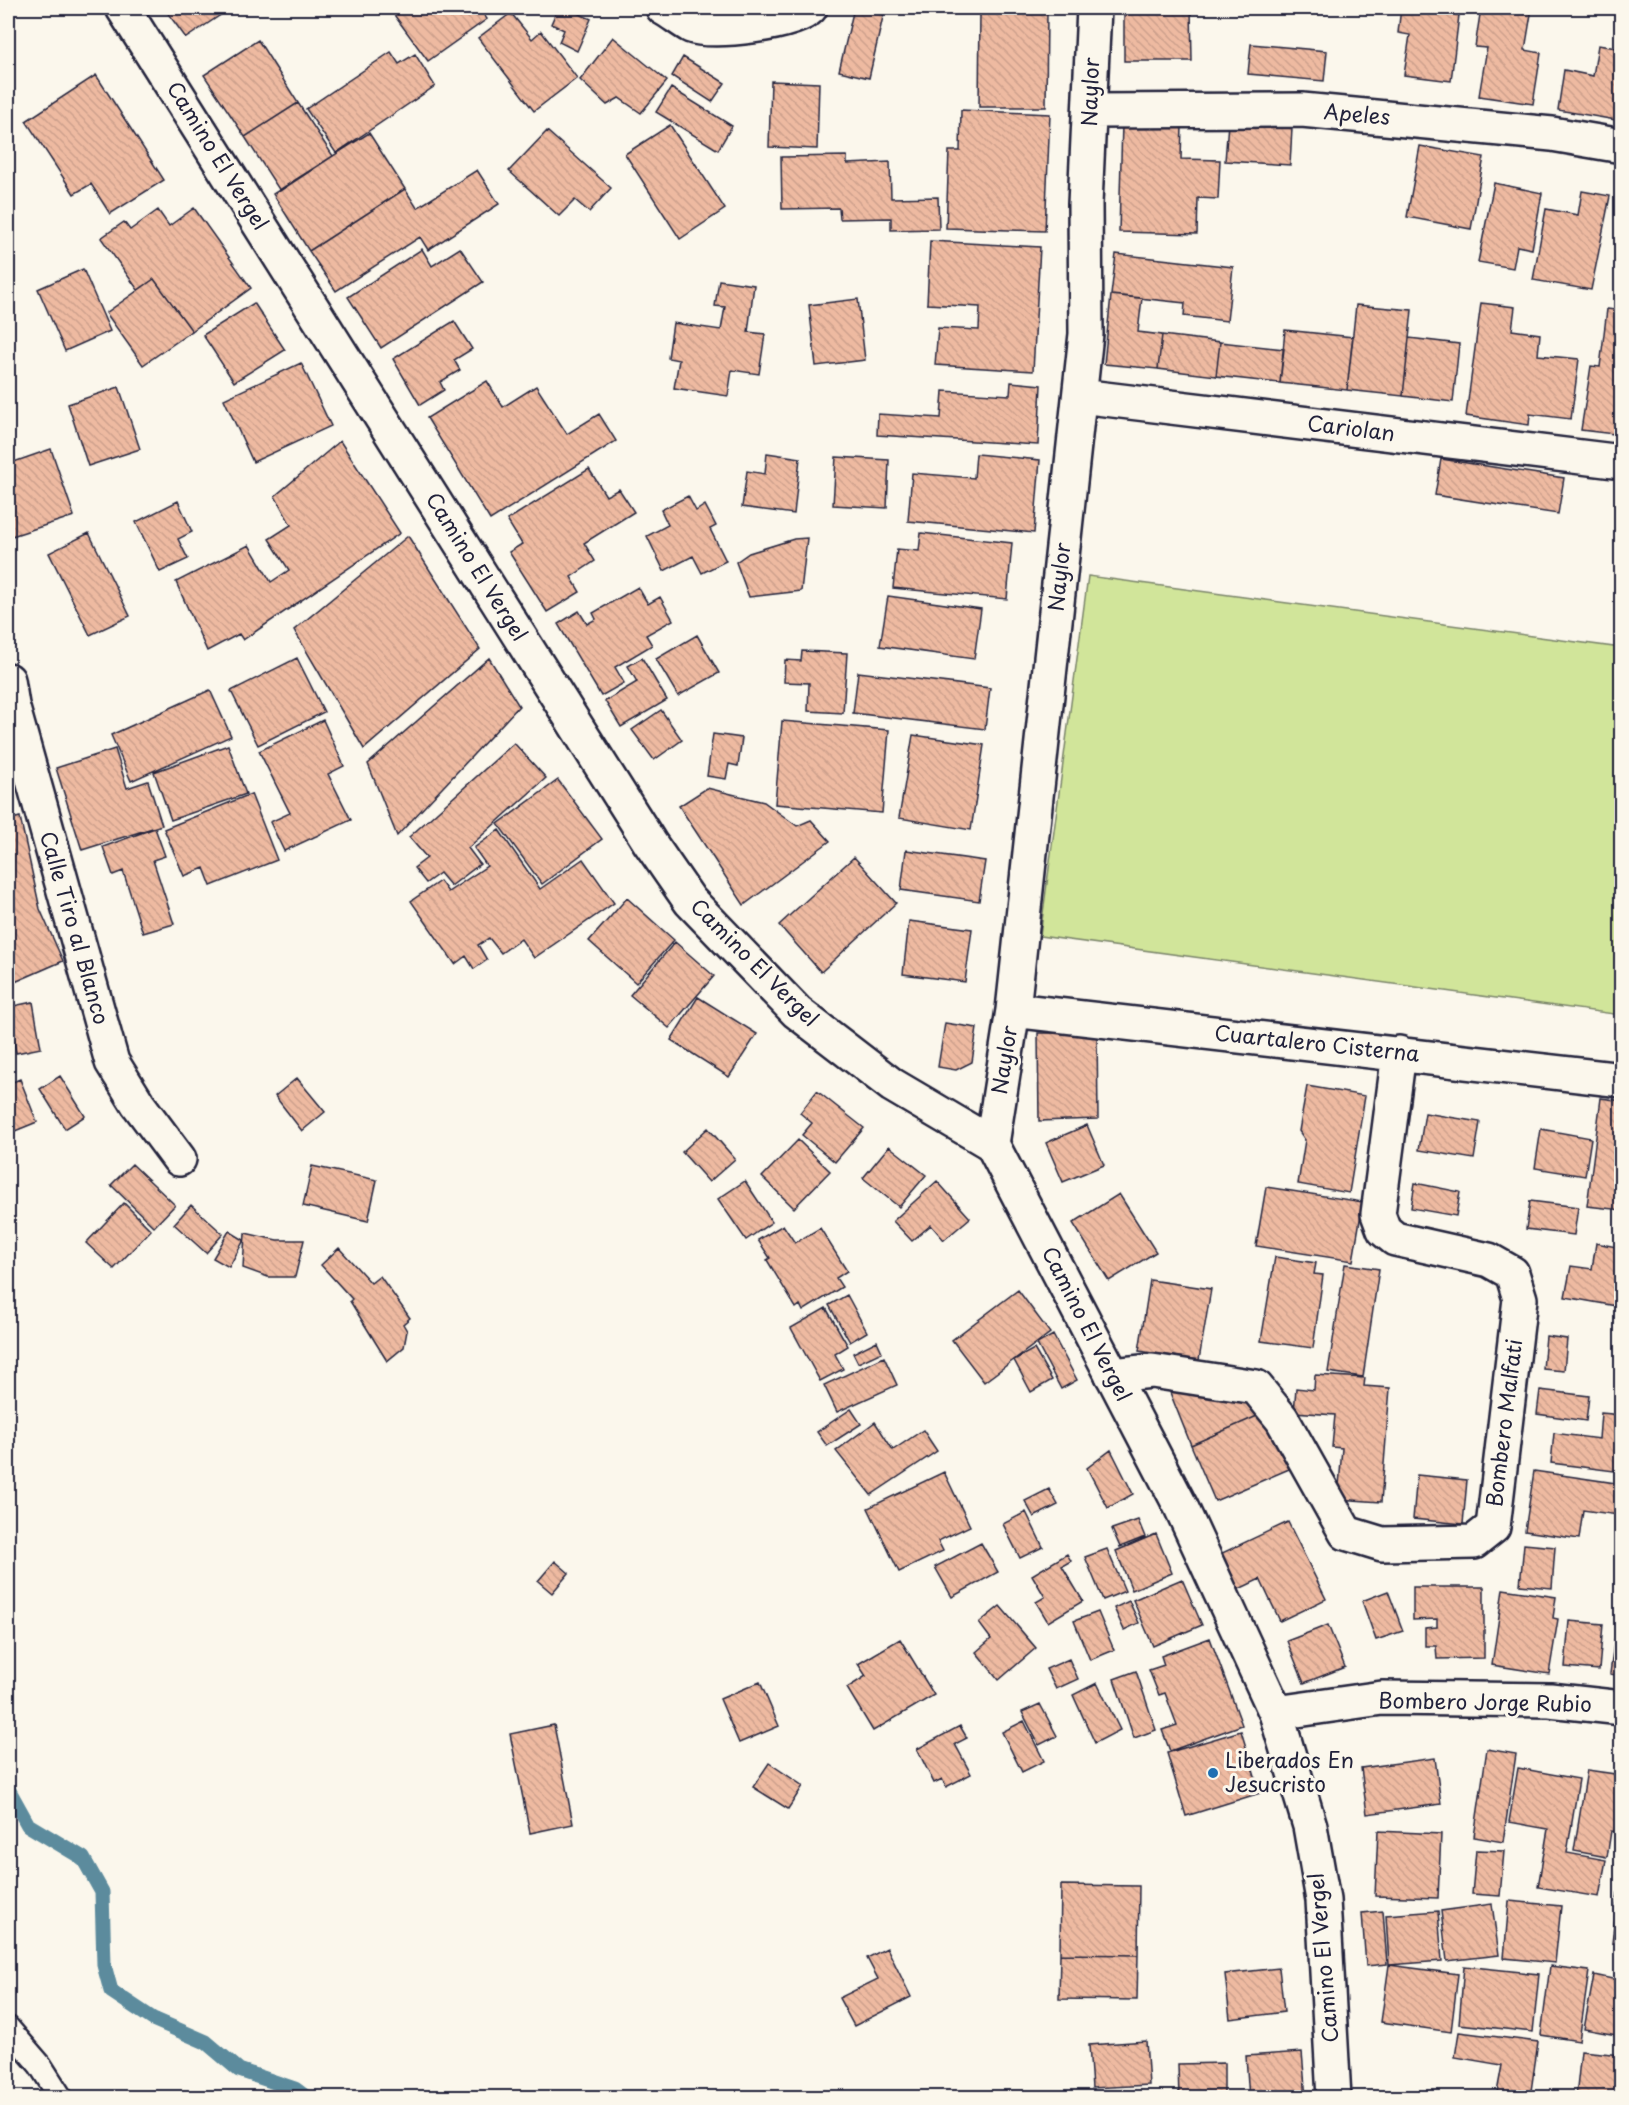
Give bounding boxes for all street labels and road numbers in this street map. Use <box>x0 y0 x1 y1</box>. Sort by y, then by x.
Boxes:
street label: Naylor <box>1072 57 1106 127</box>
street label: Camino El Vergel <box>160 74 277 236</box>
street label: Apeles <box>1323 94 1392 132</box>
street label: Cariolan <box>1306 406 1397 448</box>
street label: Camino El Vergel <box>419 485 536 647</box>
street label: Naylor <box>1038 541 1078 613</box>
street label: Calle Tiro al Blanco <box>33 827 119 1028</box>
street label: Camino El Vergel <box>684 890 827 1033</box>
street label: Cuartalero Cisterna <box>1213 1015 1422 1069</box>
street label: Naylor <box>982 1023 1024 1096</box>
street label: Camino El Vergel <box>1035 1240 1141 1406</box>
street label: Bombero Malfati <box>1477 1337 1529 1509</box>
street label: Bombero Jorge Rubio <box>1378 1683 1592 1719</box>
street label: Camino El Vergel <box>1299 1872 1345 2044</box>

